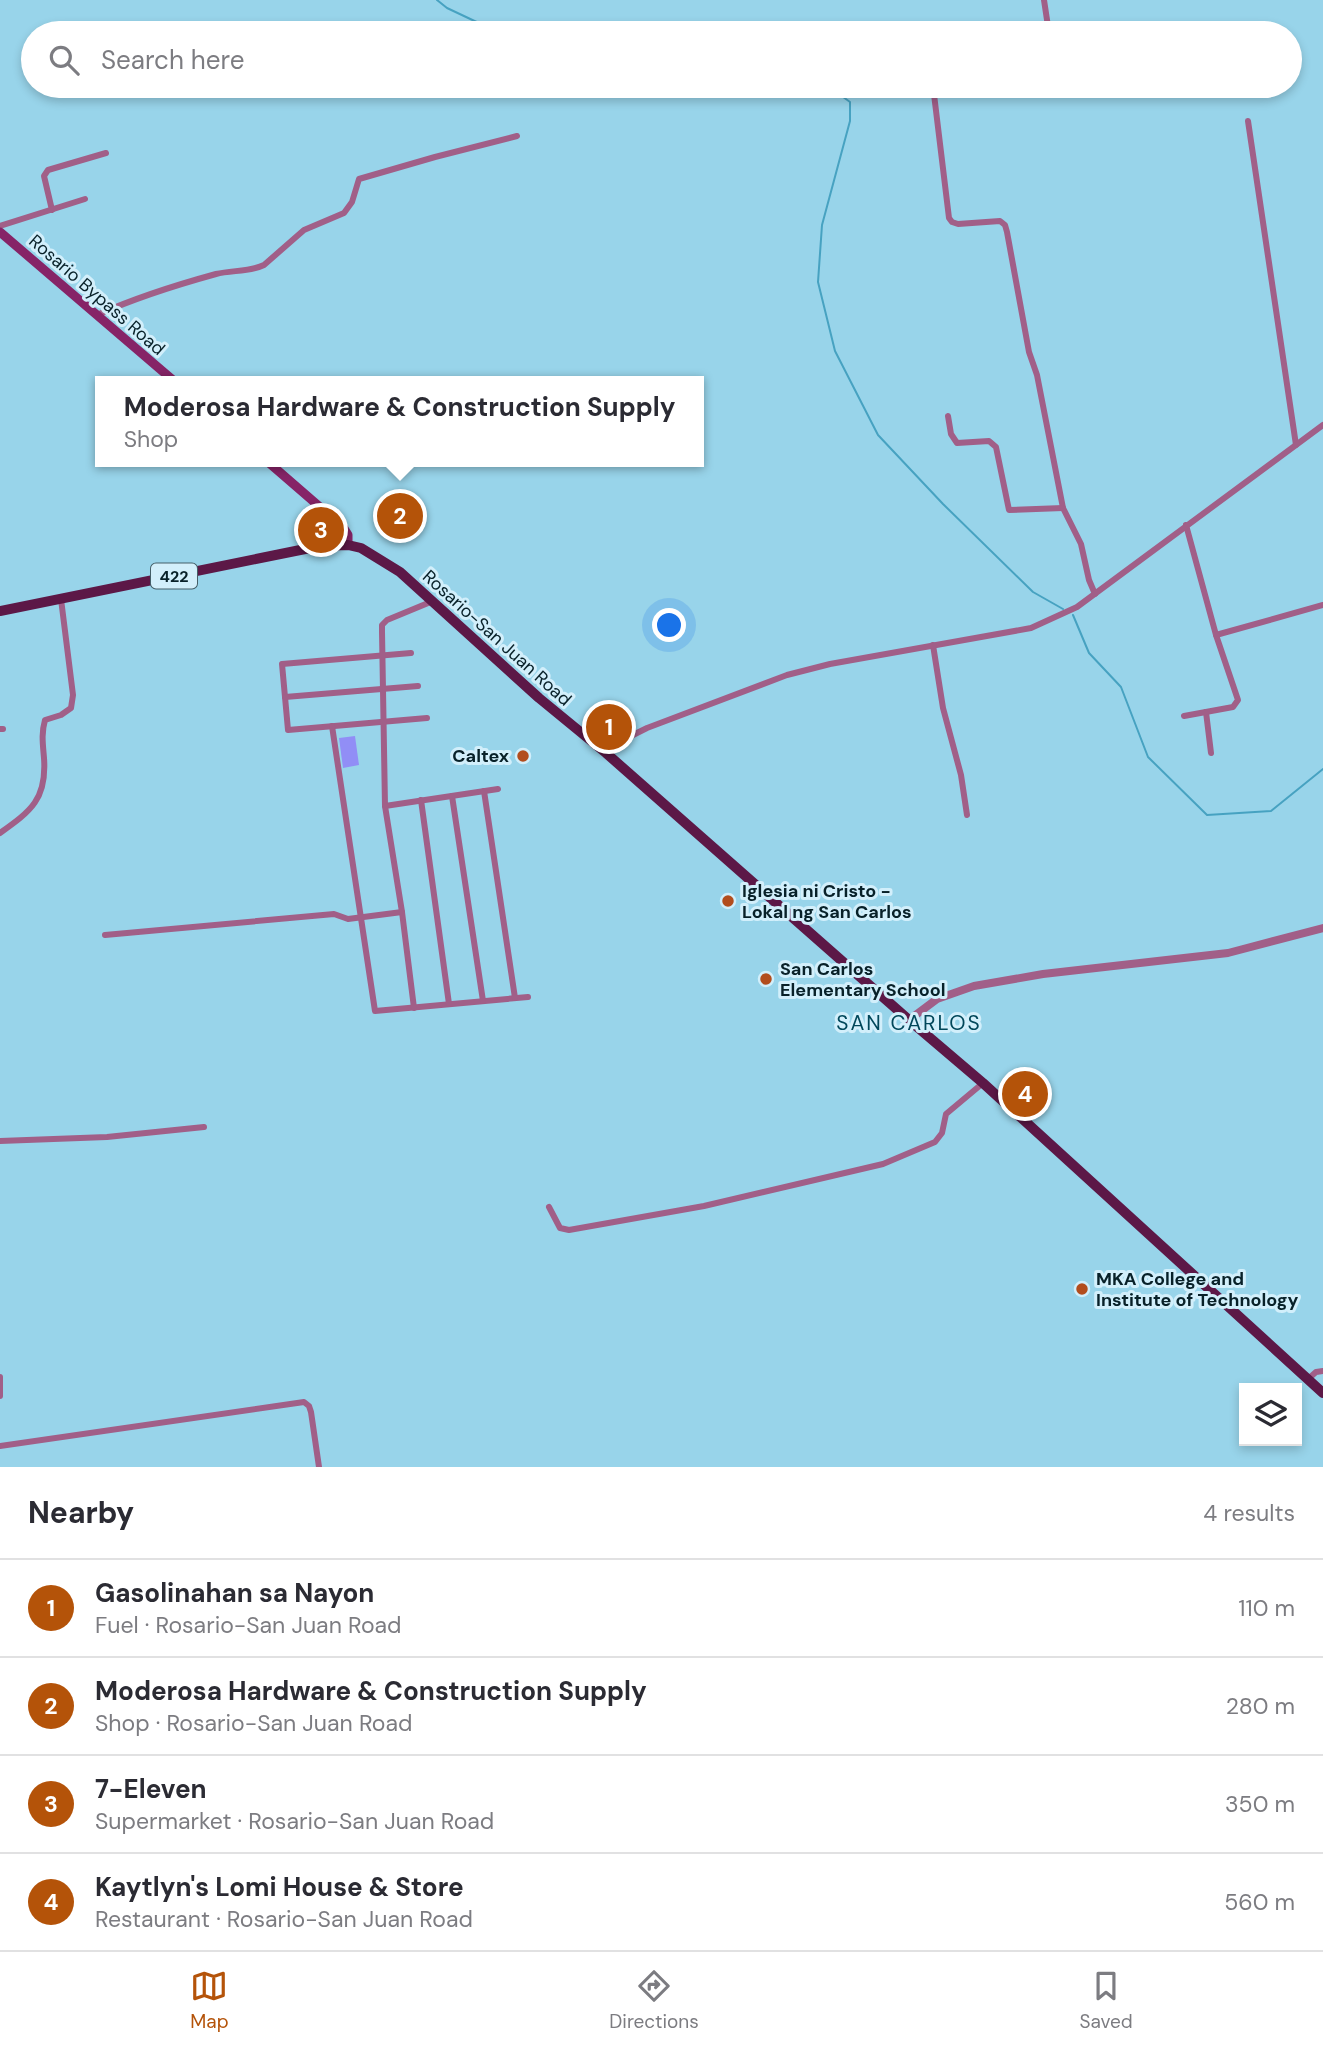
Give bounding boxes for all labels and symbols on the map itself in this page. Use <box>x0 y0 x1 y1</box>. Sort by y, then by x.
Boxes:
street label: Rosario Bypass Road <box>24 229 170 361</box>
pin: 2 <box>377 490 423 542</box>
pin: 3 <box>298 504 344 556</box>
road number: 422 <box>151 564 197 589</box>
street label: Rosario-San Juan Road <box>417 565 577 711</box>
your location <box>652 608 686 642</box>
pin: 1 <box>586 701 632 753</box>
place label: Caltex <box>452 744 509 768</box>
marker: Caltex <box>515 748 531 764</box>
place label: Iglesia ni Cristo - Lokal ng San Carlos <box>742 879 912 924</box>
marker: Iglesia ni Cristo - Lokal ng San Carlos <box>720 893 736 909</box>
place label: San Carlos Elementary School <box>780 957 946 1002</box>
marker: San Carlos Elementary School <box>758 971 774 987</box>
district label: SAN CARLOS <box>836 1009 982 1037</box>
pin: 4 <box>1002 1068 1048 1120</box>
place label: MKA College and Institute of Technology <box>1096 1267 1298 1312</box>
marker: MKA College and Institute of Technology <box>1074 1281 1090 1297</box>

